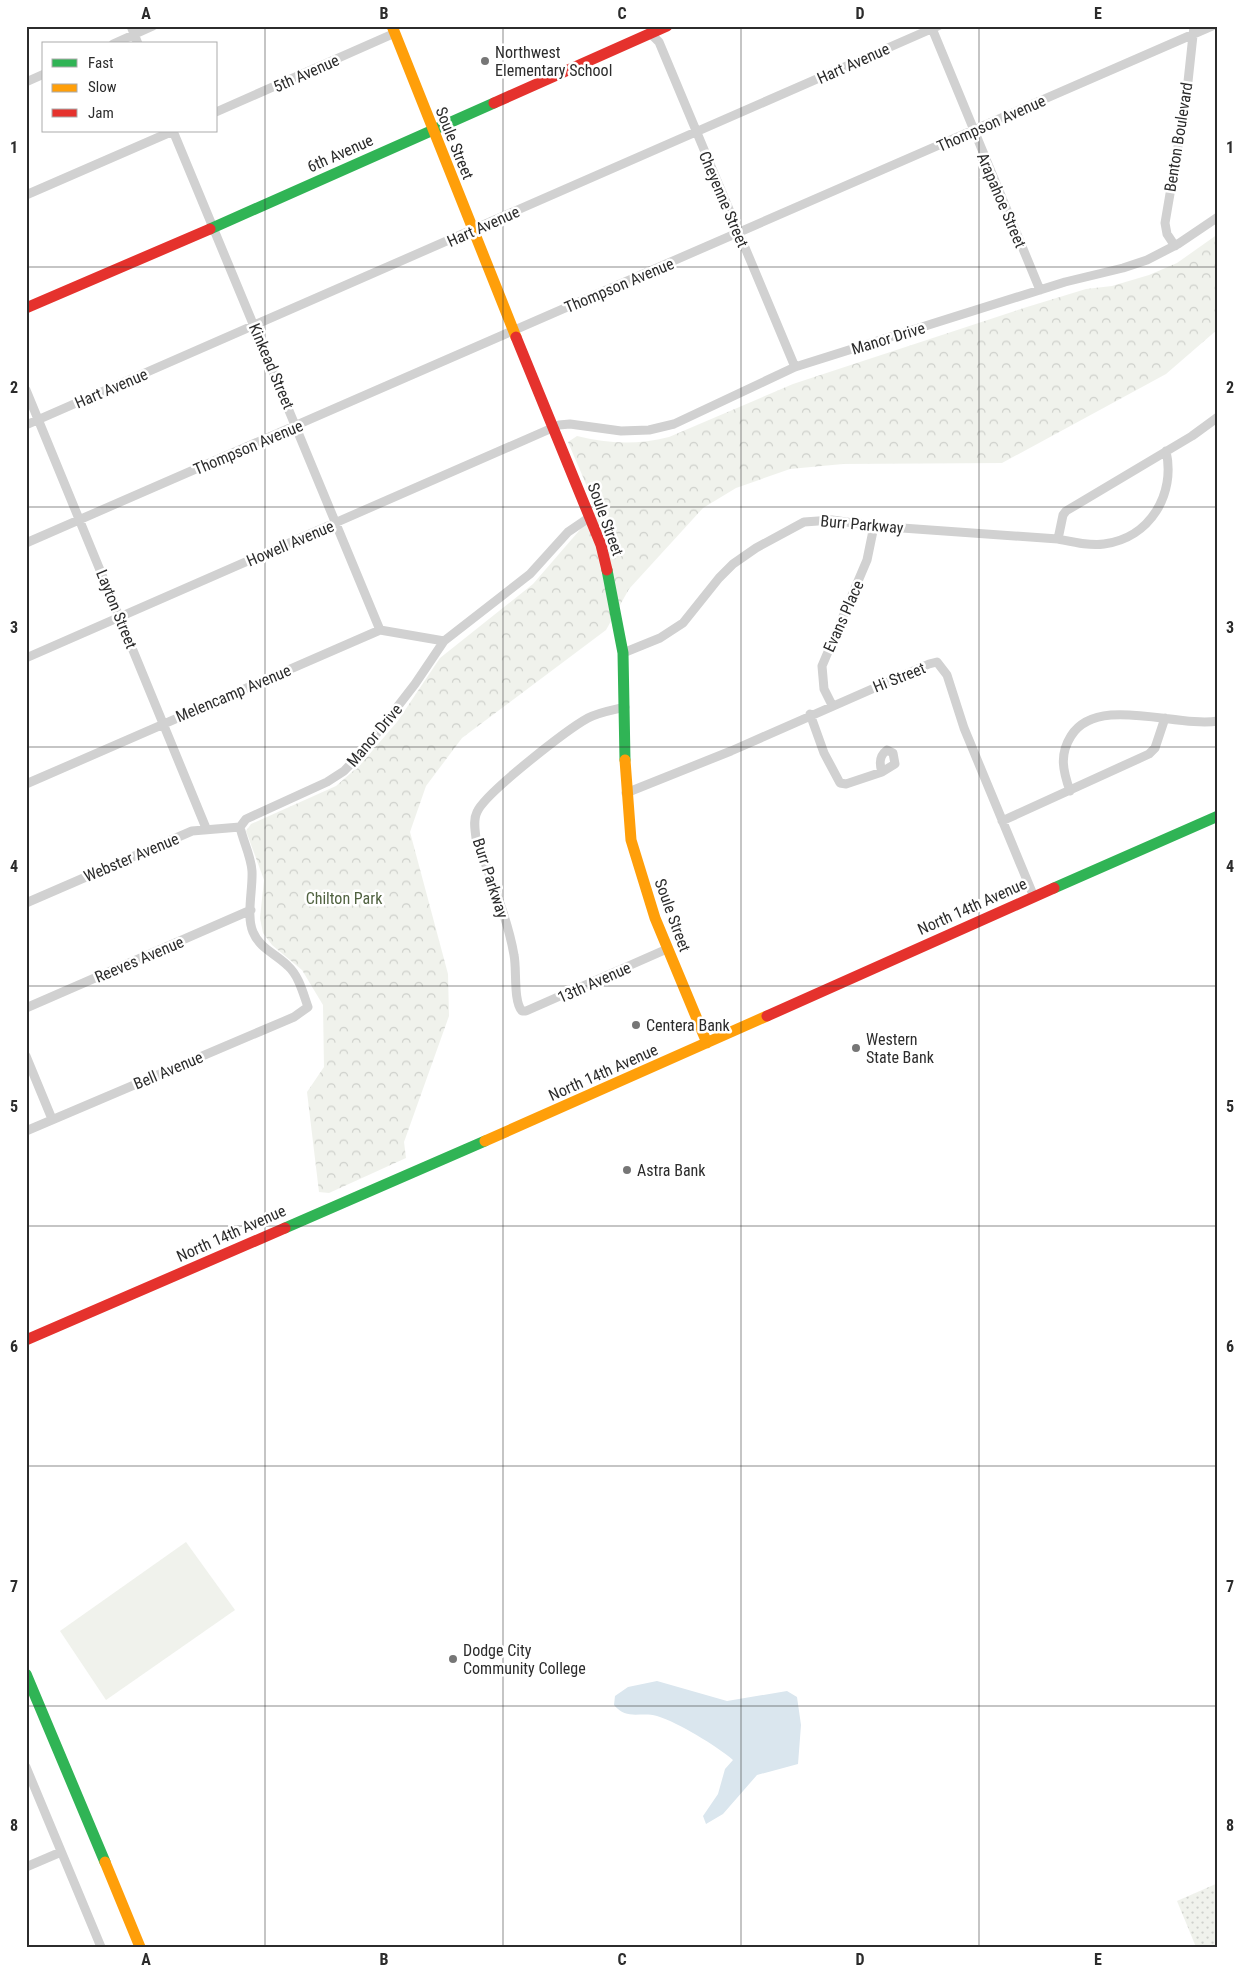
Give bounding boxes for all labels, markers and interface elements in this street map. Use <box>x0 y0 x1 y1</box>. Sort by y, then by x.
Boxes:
text: A <box>141 4 151 23</box>
text: B <box>380 4 389 23</box>
text: C <box>617 4 627 23</box>
text: D <box>855 4 865 23</box>
text: E <box>1094 4 1102 23</box>
street label: Hart Avenue <box>814 39 892 88</box>
legend <box>42 42 218 132</box>
place label: Northwest Elementary School <box>495 43 612 80</box>
street label: 5th Avenue <box>270 51 342 96</box>
text: Fast <box>88 54 113 72</box>
marker: Northwest Elementary School <box>479 55 491 67</box>
text: Slow <box>88 78 117 96</box>
street label: Benton Boulevard <box>1160 81 1197 193</box>
street label: Thompson Avenue <box>934 91 1048 156</box>
text: Jam <box>88 104 114 122</box>
street label: Soule Street <box>431 104 478 182</box>
street label: 6th Avenue <box>304 131 376 176</box>
text: 1 <box>10 138 18 157</box>
text: 1 <box>1226 138 1234 157</box>
street label: Cheyenne Street <box>695 148 752 250</box>
street label: Arapahoe Street <box>973 150 1030 251</box>
street label: Hart Avenue <box>444 202 522 251</box>
street label: Thompson Avenue <box>562 254 677 317</box>
street label: Manor Drive <box>849 318 927 359</box>
street label: Kinkead Street <box>245 320 298 412</box>
street label: Hart Avenue <box>72 365 150 412</box>
text: 2 <box>10 378 18 397</box>
text: 2 <box>1226 378 1234 397</box>
street label: Thompson Avenue <box>191 416 306 479</box>
street label: Soule Street <box>584 480 628 559</box>
street label: Burr Parkway <box>820 511 904 538</box>
street label: Howell Avenue <box>244 517 337 570</box>
street label: Layton Street <box>92 567 141 652</box>
street label: Evans Place <box>819 578 868 655</box>
text: 3 <box>10 618 18 637</box>
text: 3 <box>1226 618 1234 637</box>
street label: Hi Street <box>870 658 928 697</box>
street label: Melencamp Avenue <box>173 661 294 726</box>
street label: Manor Drive <box>343 700 406 771</box>
street label: Webster Avenue <box>81 829 182 886</box>
street label: Burr Parkway <box>469 836 512 921</box>
text: 4 <box>10 857 18 876</box>
text: 4 <box>1226 857 1234 876</box>
street label: North 14th Avenue <box>915 874 1030 939</box>
street label: Soule Street <box>651 876 695 955</box>
park label: Chilton Park <box>306 889 383 908</box>
street label: Reeves Avenue <box>92 932 186 987</box>
street label: 13th Avenue <box>555 958 634 1007</box>
place label: Centera Bank <box>646 1016 731 1035</box>
marker: Centera Bank <box>630 1019 642 1031</box>
place label: Western State Bank <box>866 1030 935 1067</box>
street label: North 14th Avenue <box>546 1040 661 1105</box>
marker: Western State Bank <box>850 1042 862 1054</box>
street label: Bell Avenue <box>131 1047 206 1094</box>
text: 5 <box>10 1097 18 1116</box>
text: 5 <box>1226 1097 1234 1116</box>
place label: Astra Bank <box>637 1161 706 1180</box>
marker: Astra Bank <box>621 1164 633 1176</box>
street label: North 14th Avenue <box>174 1201 289 1266</box>
text: 6 <box>10 1337 18 1356</box>
text: 6 <box>1226 1337 1234 1356</box>
text: 7 <box>10 1577 18 1596</box>
text: 7 <box>1226 1577 1234 1596</box>
place label: Dodge City Community College <box>463 1641 586 1678</box>
marker: Dodge City Community College <box>447 1653 459 1665</box>
text: 8 <box>10 1816 18 1835</box>
text: 8 <box>1226 1816 1234 1835</box>
text: A <box>141 1950 151 1969</box>
text: B <box>380 1950 389 1969</box>
text: C <box>617 1950 627 1969</box>
text: D <box>855 1950 865 1969</box>
text: E <box>1094 1950 1102 1969</box>

